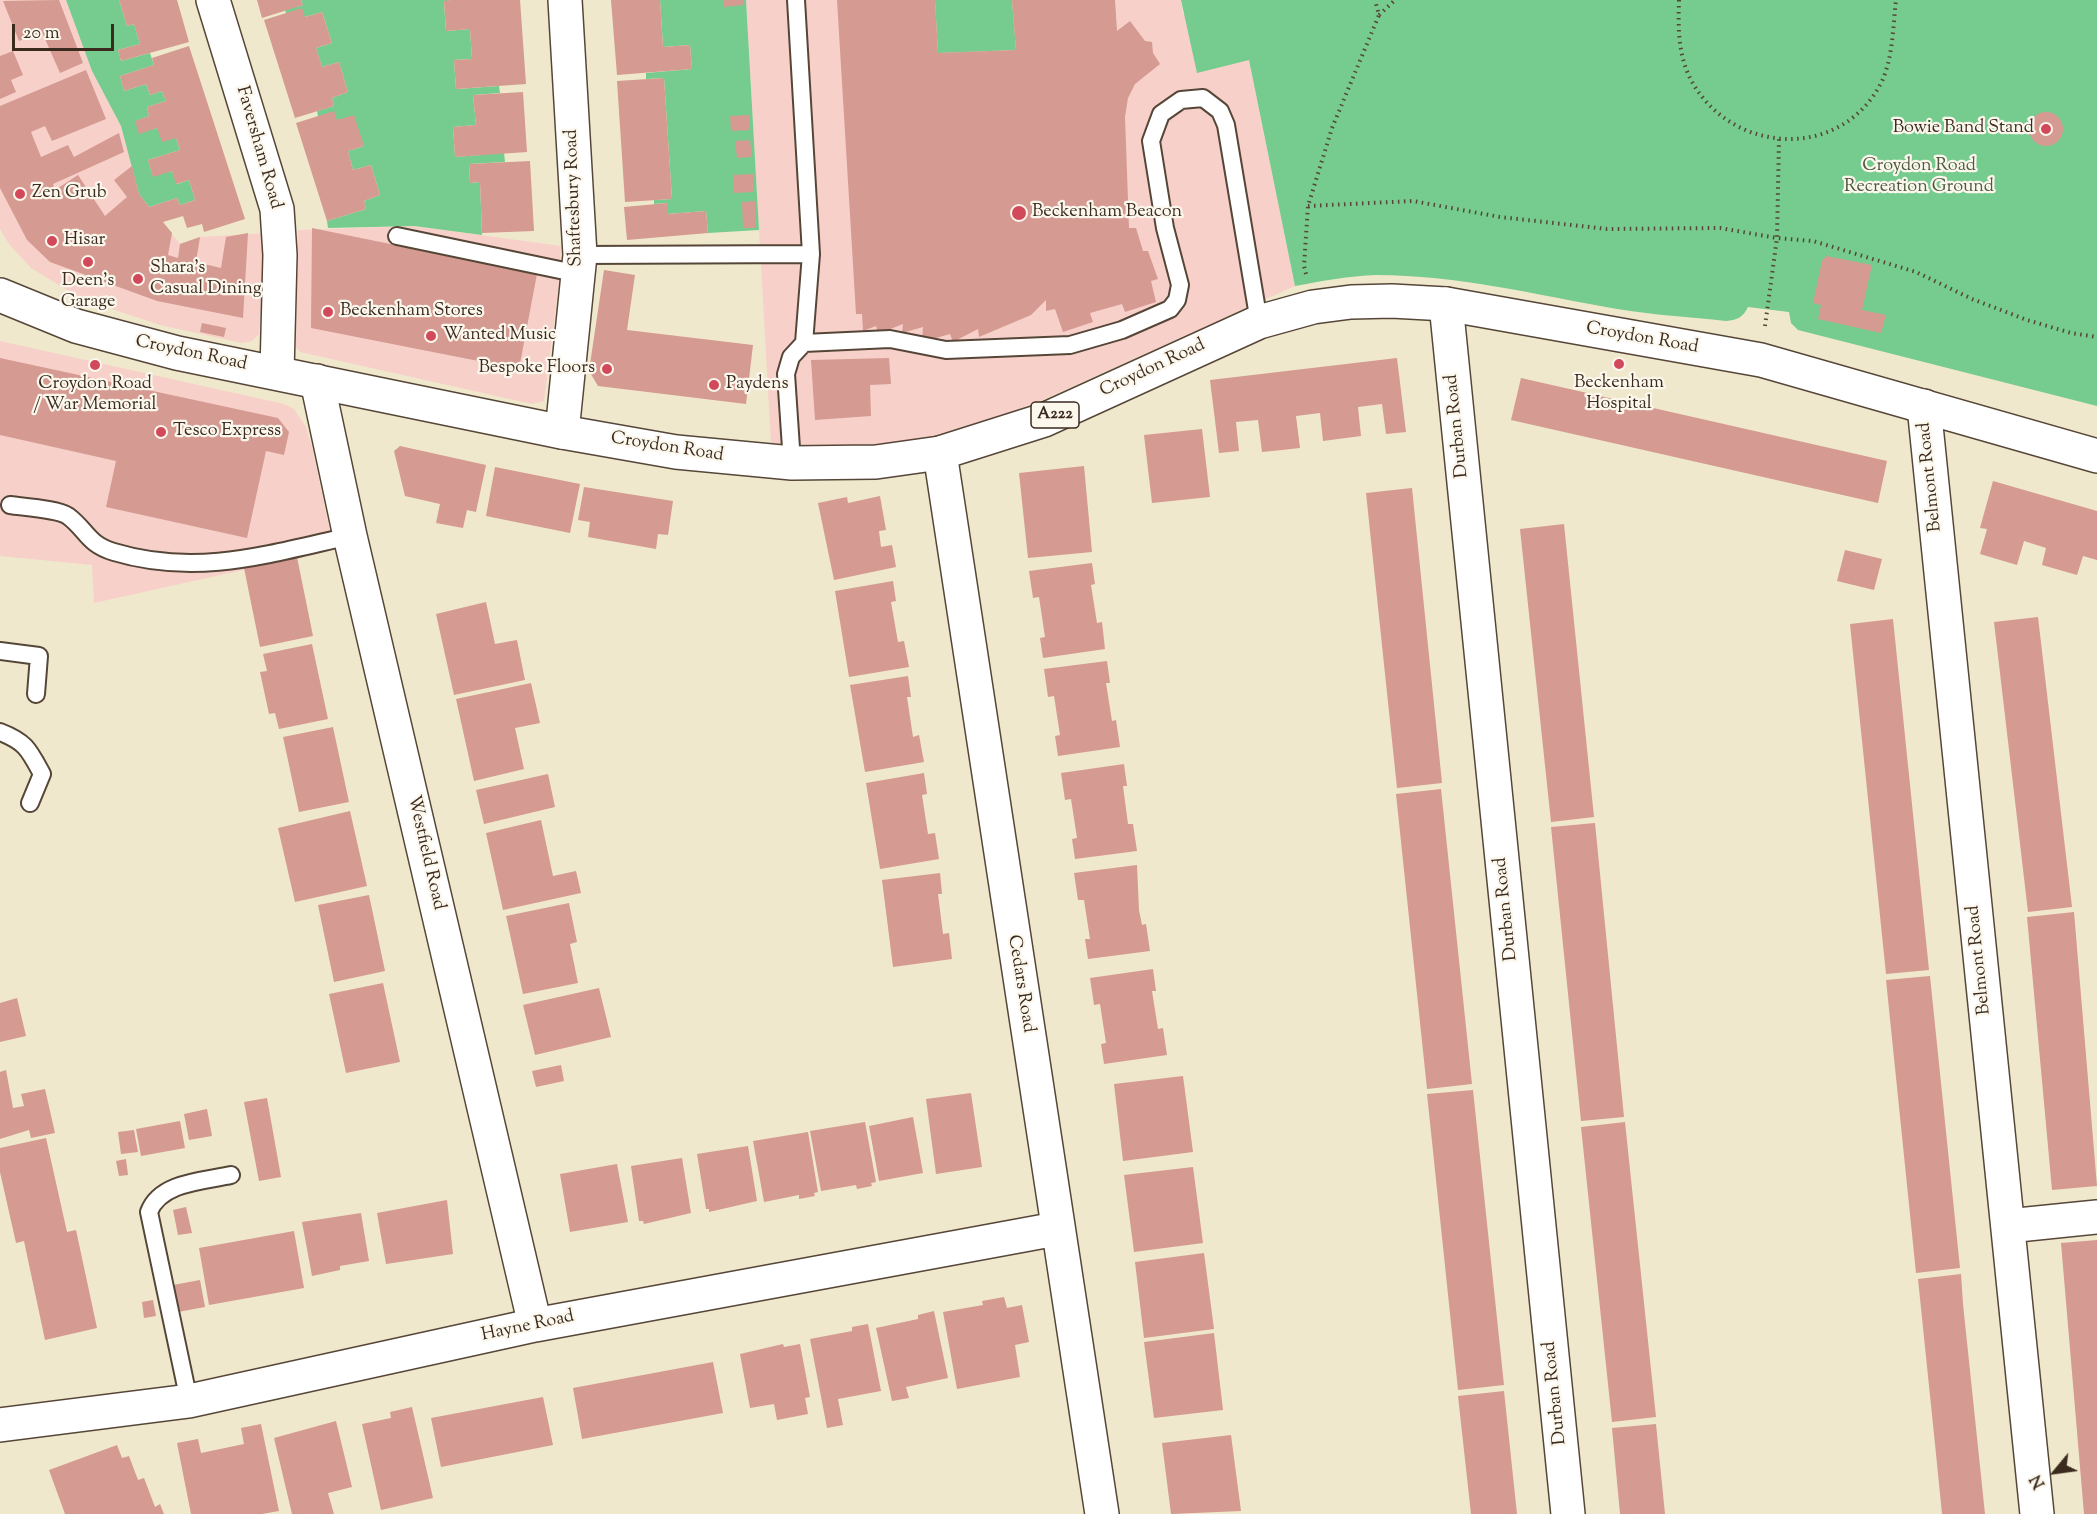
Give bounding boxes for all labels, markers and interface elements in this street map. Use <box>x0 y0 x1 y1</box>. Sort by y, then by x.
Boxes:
scale bar <box>15 12 117 50</box>
text: 20 m <box>23 21 60 47</box>
street label: Faversham Road <box>230 84 286 212</box>
place label: Bowie Band Stand <box>1893 118 2034 140</box>
marker: Bowie Band Stand <box>2039 122 2053 136</box>
street label: Shaftesbury Road <box>562 129 588 267</box>
park label: Croydon Road Recreation Ground <box>1844 156 1994 198</box>
place label: Zen Grub <box>32 183 107 205</box>
marker: Zen Grub <box>13 187 27 201</box>
place label: Beckenham Beacon <box>1032 202 1182 224</box>
marker: Beckenham Beacon <box>1010 204 1028 222</box>
place label: Hisar <box>64 230 105 252</box>
marker: Hisar <box>45 234 59 248</box>
marker: Deen’s Garage <box>81 255 95 269</box>
place label: Shara's Casual Dining <box>150 258 262 300</box>
place label: Deen’s Garage <box>61 271 115 314</box>
marker: Shara's Casual Dining <box>131 272 145 286</box>
place label: Beckenham Stores <box>340 301 483 323</box>
marker: Beckenham Stores <box>321 305 335 319</box>
street label: Croydon Road <box>1584 318 1700 360</box>
place label: Wanted Music <box>443 325 556 347</box>
marker: Wanted Music <box>424 329 438 343</box>
street label: Croydon Road <box>133 332 249 376</box>
street label: Croydon Road <box>1097 335 1209 403</box>
marker: Beckenham Hospital <box>1612 357 1626 371</box>
marker: Croydon Road / War Memorial <box>88 358 102 372</box>
place label: Bespoke Floors <box>478 358 595 380</box>
marker: Bespoke Floors <box>600 362 614 376</box>
street label: Durban Road <box>1442 373 1474 479</box>
place label: Beckenham Hospital <box>1574 373 1664 416</box>
place label: Croydon Road / War Memorial <box>33 374 157 416</box>
place label: Paydens <box>726 374 789 396</box>
marker: Paydens <box>707 378 721 392</box>
road number: A222 <box>1031 402 1079 428</box>
place label: Tesco Express <box>173 421 281 443</box>
street label: Belmont Road <box>1915 421 1947 533</box>
marker: Tesco Express <box>154 425 168 439</box>
street label: Croydon Road <box>609 428 725 468</box>
street label: Westfield Road <box>401 793 449 913</box>
street label: Durban Road <box>1491 856 1523 962</box>
street label: Belmont Road <box>1964 904 1996 1016</box>
street label: Cedars Road <box>1002 934 1038 1034</box>
street label: Hayne Road <box>480 1307 576 1347</box>
street label: Durban Road <box>1540 1340 1572 1446</box>
north arrow <box>2025 1442 2085 1502</box>
text: N <box>2026 1470 2052 1492</box>

